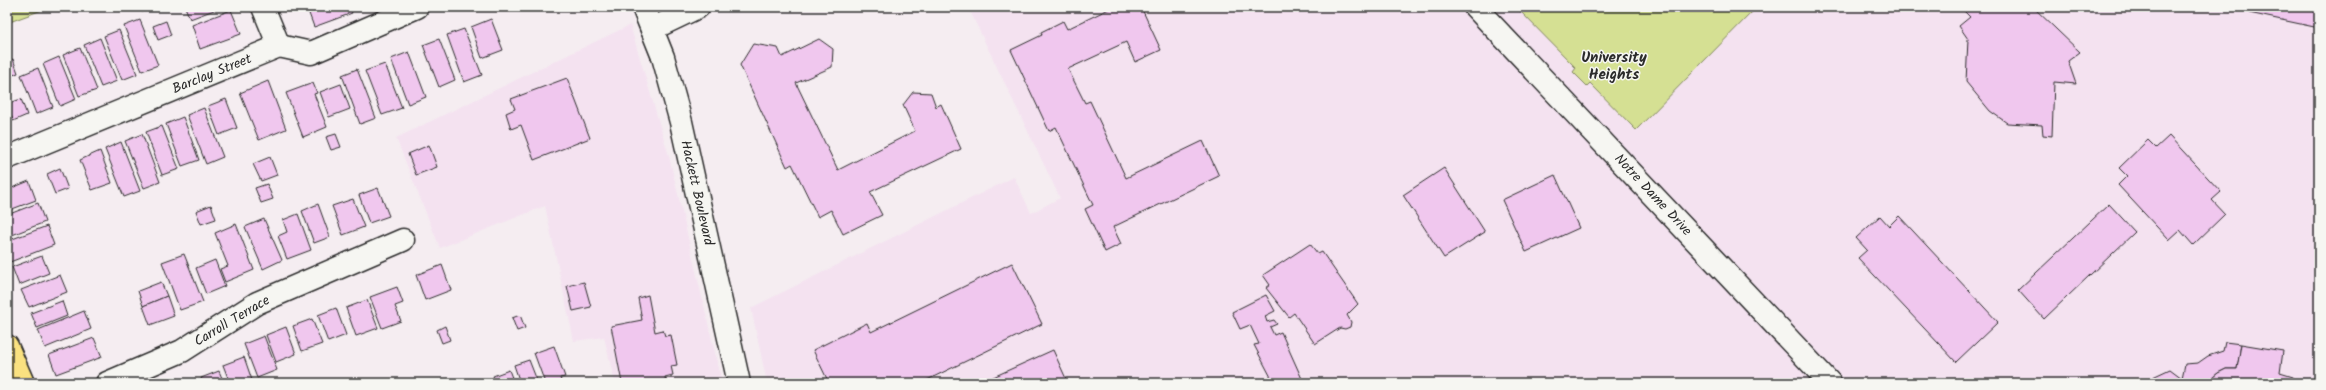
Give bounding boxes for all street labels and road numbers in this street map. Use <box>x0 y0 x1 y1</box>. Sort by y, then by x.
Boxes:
street label: Barclay Street <box>169 48 256 100</box>
street label: Hackett Boulevard <box>674 138 720 249</box>
street label: Notre Dame Drive <box>1609 149 1698 242</box>
street label: Carroll Terrace <box>190 289 275 352</box>

